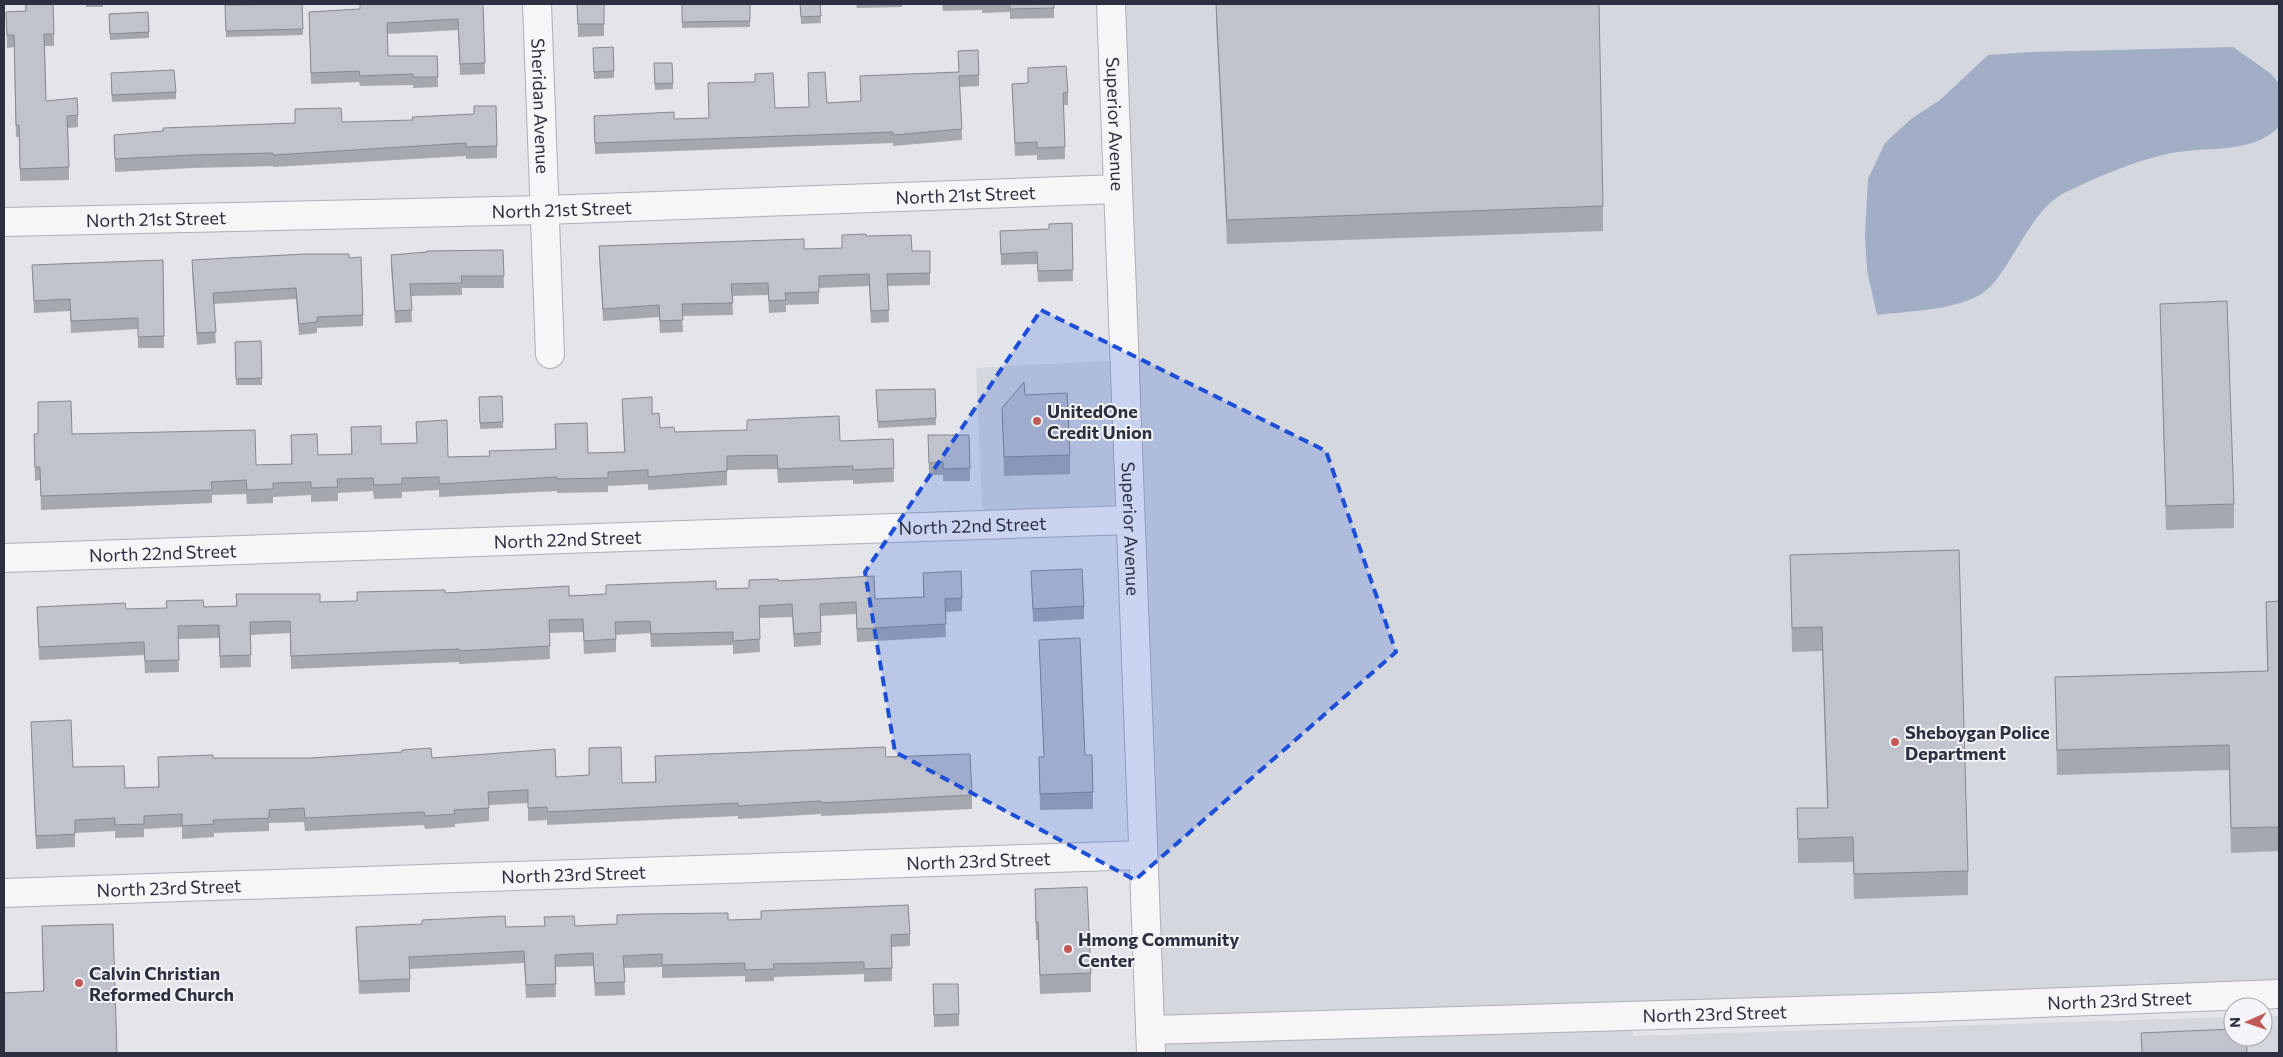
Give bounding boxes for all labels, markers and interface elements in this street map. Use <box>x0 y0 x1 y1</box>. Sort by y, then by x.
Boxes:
street label: Sheridan Avenue <box>527 38 554 174</box>
street label: Superior Avenue <box>1102 56 1129 191</box>
street label: North 21st Street <box>895 181 1036 208</box>
street label: North 21st Street <box>491 196 632 222</box>
street label: North 21st Street <box>86 206 226 231</box>
place label: UnitedOne Credit Union <box>1047 400 1152 443</box>
marker: UnitedOne Credit Union <box>1031 415 1043 427</box>
street label: Superior Avenue <box>1117 461 1145 596</box>
street label: North 22nd Street <box>898 512 1047 539</box>
street label: North 22nd Street <box>493 525 642 552</box>
street label: North 22nd Street <box>89 539 237 566</box>
place label: Sheboygan Police Department <box>1905 721 2050 764</box>
marker: Sheboygan Police Department <box>1889 736 1901 748</box>
street label: North 23rd Street <box>906 847 1051 874</box>
street label: North 23rd Street <box>501 861 646 887</box>
street label: North 23rd Street <box>96 874 242 901</box>
place label: Hmong Community Center <box>1078 928 1239 971</box>
marker: Hmong Community Center <box>1062 943 1074 955</box>
place label: Calvin Christian Reformed Church <box>89 962 234 1005</box>
marker: Calvin Christian Reformed Church <box>73 977 85 989</box>
street label: North 23rd Street <box>2047 986 2192 1014</box>
north arrow <box>2223 997 2273 1047</box>
street label: North 23rd Street <box>1642 1000 1787 1027</box>
text: N <box>2226 1017 2243 1028</box>

